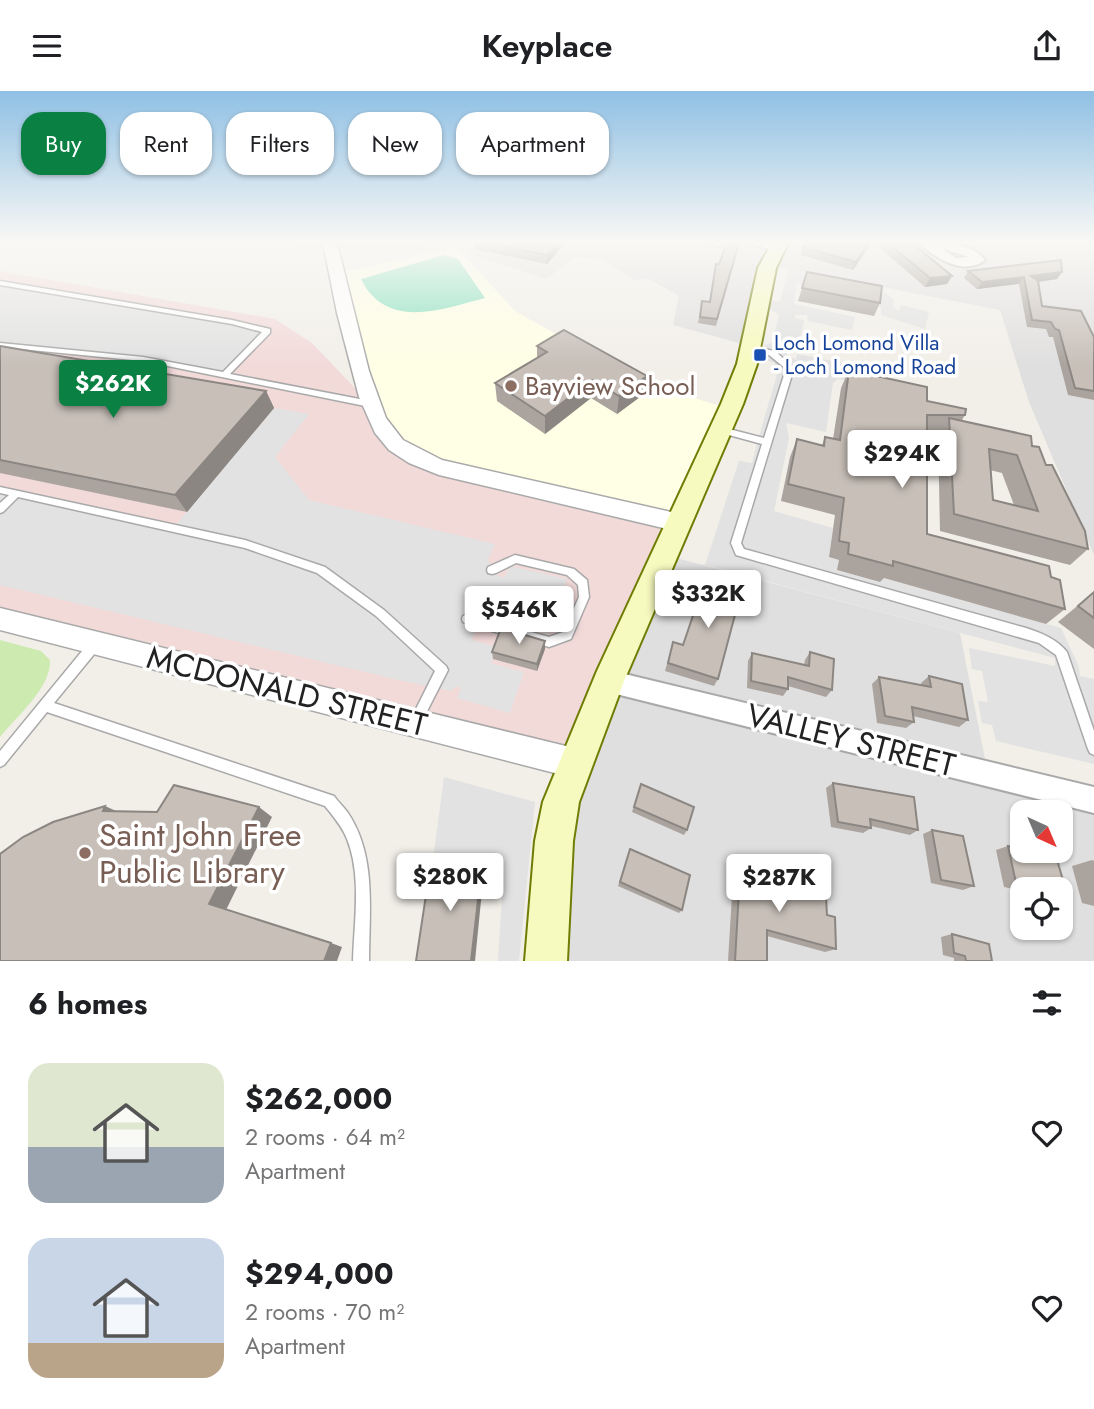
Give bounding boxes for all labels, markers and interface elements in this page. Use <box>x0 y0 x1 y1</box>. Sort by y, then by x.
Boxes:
text: Keyplace <box>482 23 612 69</box>
icon: menu <box>28 27 66 65</box>
icon: share <box>1028 27 1066 65</box>
chip: Buy <box>21 112 106 175</box>
chip: Rent <box>120 112 212 175</box>
chip: Filters <box>226 112 334 175</box>
chip: New <box>348 112 442 175</box>
chip: Apartment <box>456 112 609 175</box>
place label: Loch Lomond Villa - Loch Lomond Road <box>774 328 956 382</box>
marker: Loch Lomond Villa - Loch Lomond Road <box>752 347 768 363</box>
pin: $262K <box>64 361 162 420</box>
text: $262K <box>75 366 151 400</box>
place label: Bayview School <box>525 367 695 405</box>
marker: Bayview School <box>503 378 519 394</box>
pin: $294K <box>853 431 951 490</box>
text: $294K <box>864 436 940 470</box>
pin: $332K <box>659 571 757 630</box>
text: $332K <box>671 576 745 610</box>
pin: $546K <box>470 587 568 646</box>
text: $546K <box>481 592 557 626</box>
street label: MCDONALD STREET <box>142 634 432 748</box>
street label: VALLEY STREET <box>742 692 960 788</box>
north arrow <box>1010 800 1073 863</box>
map controls <box>1010 800 1073 940</box>
place label: Saint John Free Public Library <box>99 812 302 895</box>
marker: Saint John Free Public Library <box>77 845 93 861</box>
pin: $280K <box>401 853 499 913</box>
pin: $287K <box>730 855 828 914</box>
text: $280K <box>412 859 488 893</box>
text: $287K <box>742 860 816 894</box>
button: locate <box>1010 877 1073 940</box>
text: 6 homes <box>28 982 147 1025</box>
icon: filters <box>1028 984 1066 1022</box>
text: $262,000 <box>245 1077 392 1120</box>
icon: home <box>84 1091 168 1175</box>
icon: heart <box>1028 1114 1066 1152</box>
text: 2 rooms · 64 m² <box>245 1120 405 1154</box>
text: Apartment <box>245 1154 345 1188</box>
text: $294,000 <box>245 1252 394 1295</box>
icon: home <box>84 1266 168 1350</box>
icon: heart <box>1028 1289 1066 1327</box>
text: 2 rooms · 70 m² <box>245 1295 404 1329</box>
text: Apartment <box>245 1329 345 1363</box>

